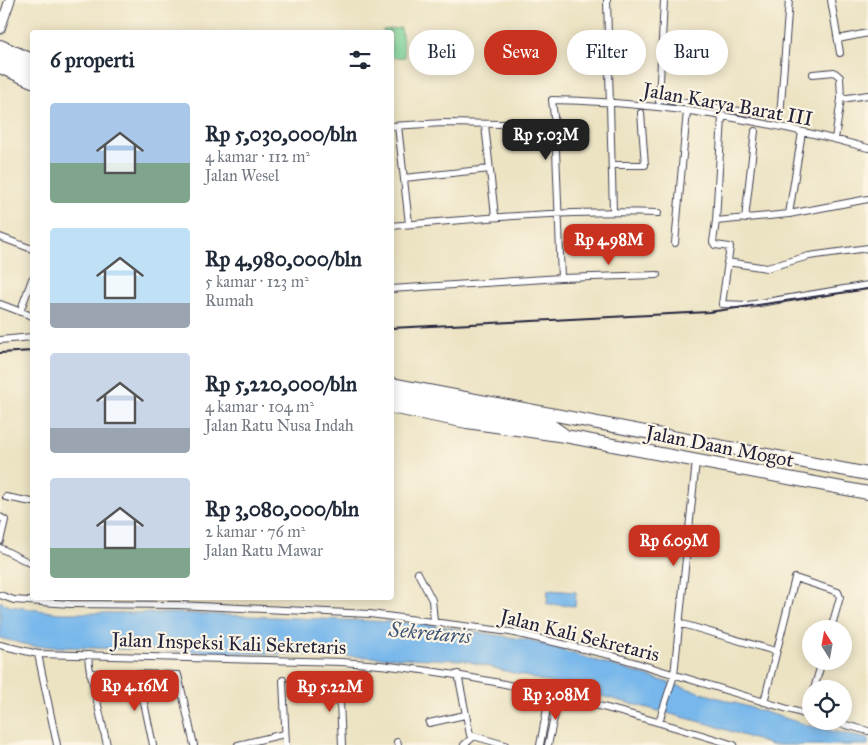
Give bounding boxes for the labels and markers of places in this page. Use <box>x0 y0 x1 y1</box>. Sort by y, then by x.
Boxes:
pin: Rp 5.03M <box>494 119 598 161</box>
pin: Rp 4.98M <box>557 224 661 266</box>
pin: Rp 6.09M <box>622 524 726 567</box>
pin: Rp 4.16M <box>83 670 187 712</box>
pin: Rp 5.22M <box>278 670 382 713</box>
pin: Rp 3.08M <box>504 678 608 721</box>

